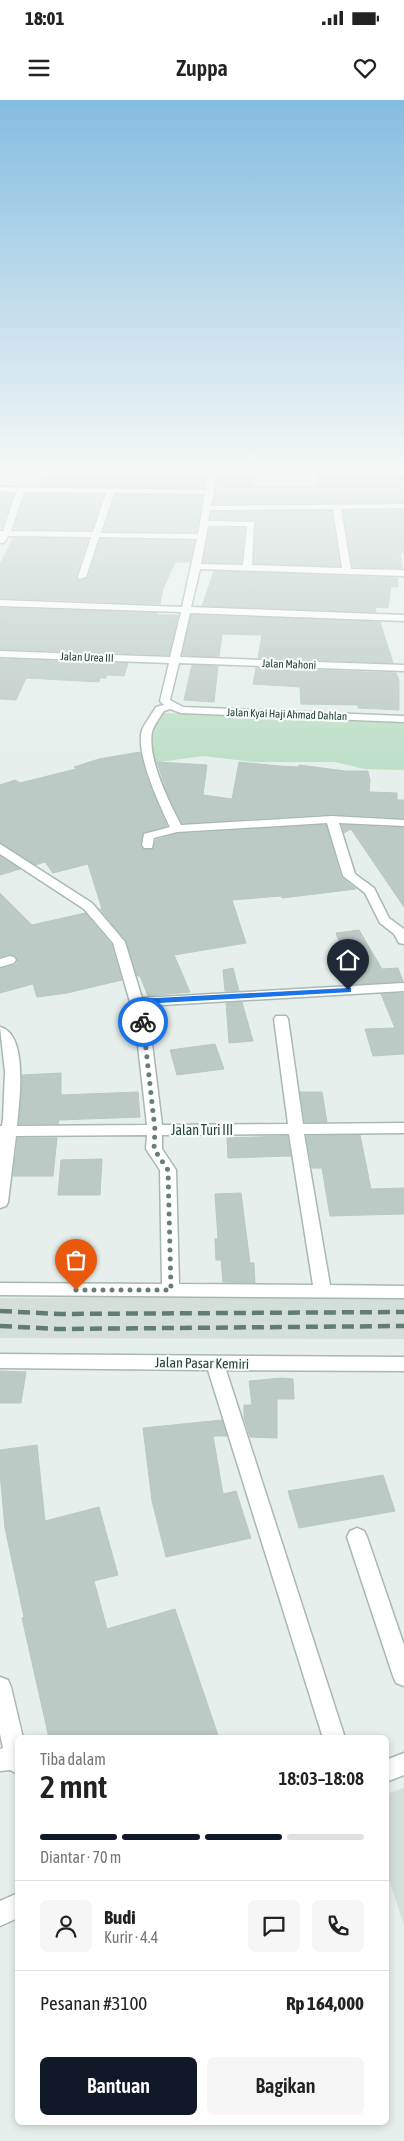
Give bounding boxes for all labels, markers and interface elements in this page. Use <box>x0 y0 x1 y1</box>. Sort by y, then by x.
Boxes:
text: 18:01 <box>25 7 64 29</box>
icon: menu <box>25 54 53 82</box>
icon: heart <box>351 54 379 82</box>
text: Zuppa <box>176 55 228 81</box>
street label: Jalan Urea III <box>60 650 114 664</box>
street label: Jalan Mahoni <box>262 657 316 671</box>
street label: Jalan Kyai Haji Ahmad Dahlan <box>226 706 348 722</box>
pin <box>327 939 369 990</box>
icon: home <box>334 946 362 974</box>
courier <box>118 997 168 1047</box>
icon: bike <box>129 1008 157 1036</box>
street label: Jalan Turi III <box>171 1122 233 1138</box>
pin <box>55 1239 97 1290</box>
icon: bag <box>62 1246 90 1274</box>
street label: Jalan Pasar Kemiri <box>155 1354 249 1372</box>
text: Tiba dalam <box>40 1750 106 1768</box>
text: 18:03–18:08 <box>278 1767 364 1789</box>
text: 2 mnt <box>40 1768 107 1805</box>
text: Diantar · 70 m <box>40 1848 121 1866</box>
button: person <box>40 1900 92 1952</box>
button: chat <box>248 1900 300 1952</box>
button: phone <box>312 1900 364 1952</box>
text: Budi <box>104 1906 136 1928</box>
text: Kurir · 4.4 <box>104 1928 158 1946</box>
text: Pesanan #3100 <box>40 1992 147 2014</box>
text: Rp 164,000 <box>286 1992 364 2014</box>
button: Bantuan <box>40 2057 197 2115</box>
button: Bagikan <box>207 2057 364 2115</box>

